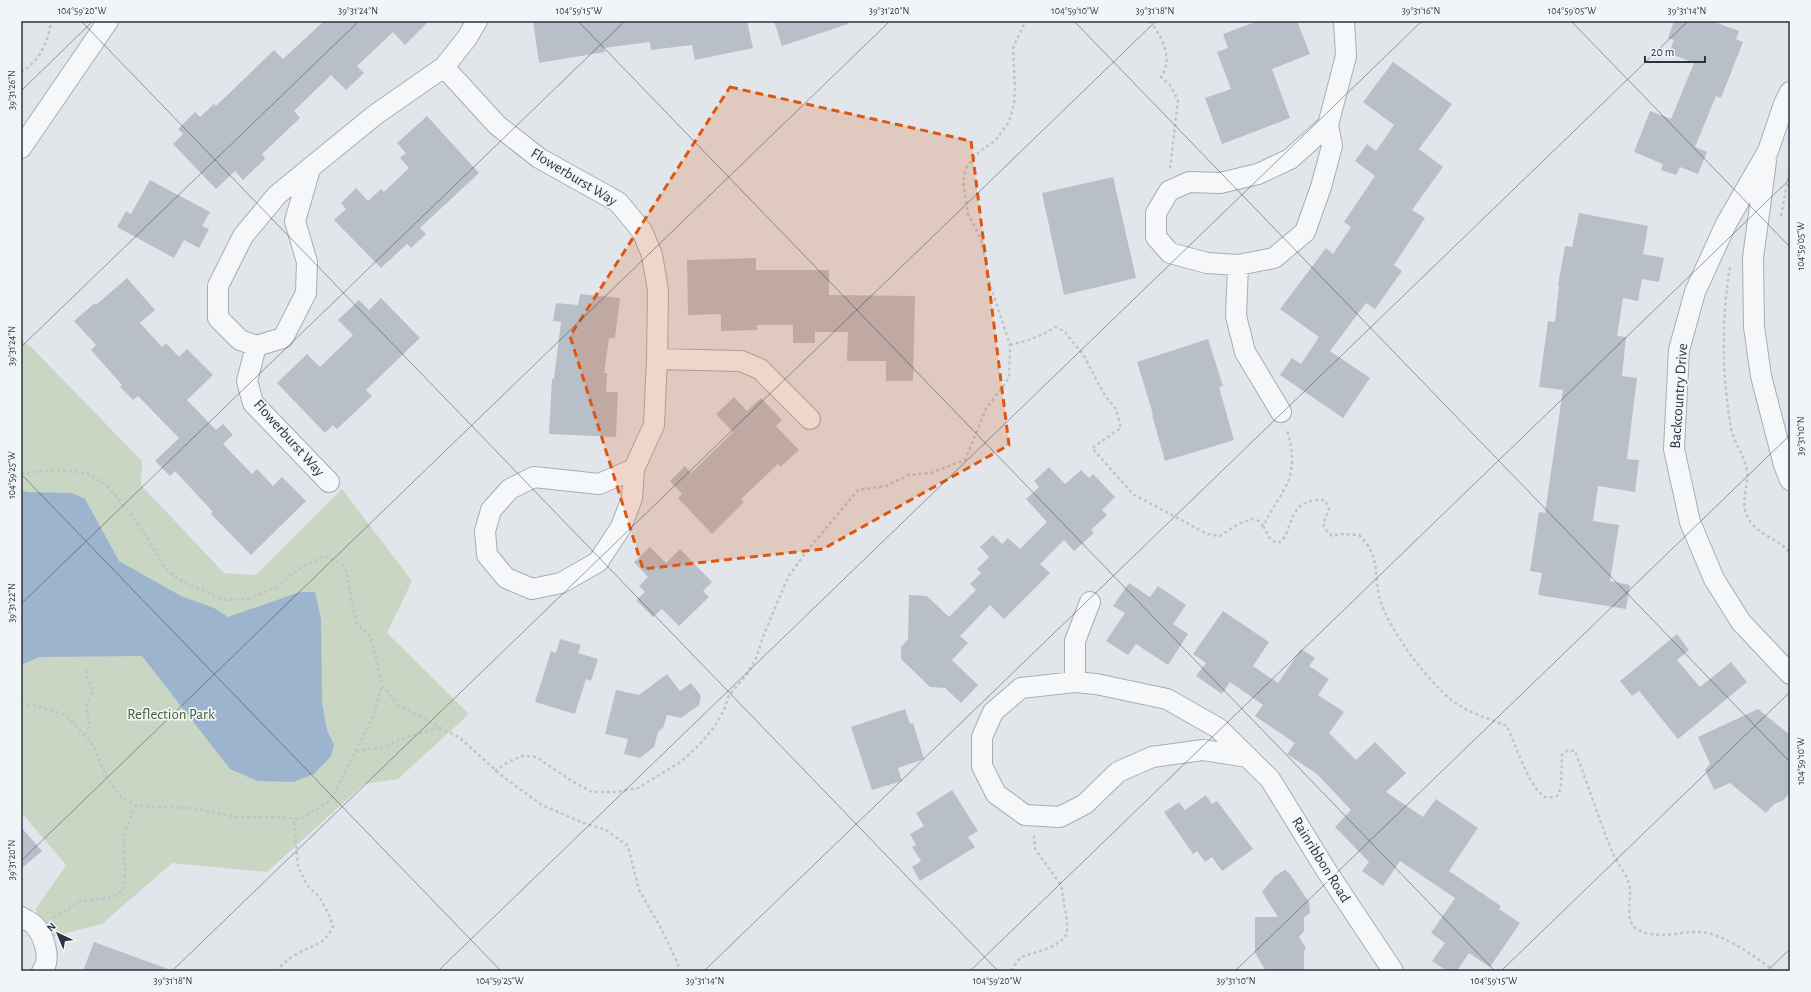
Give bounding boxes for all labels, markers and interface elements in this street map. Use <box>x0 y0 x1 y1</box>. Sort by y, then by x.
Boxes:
text: 104°59'20"W <box>58 6 106 16</box>
text: 39°31'24"N <box>338 6 378 16</box>
text: 104°59'15"W <box>556 6 602 16</box>
text: 39°31'20"N <box>869 6 909 16</box>
text: 104°59'10"W <box>1051 6 1099 16</box>
text: 39°31'18"N <box>1136 6 1174 16</box>
text: 39°31'16"N <box>1402 6 1440 16</box>
text: 104°59'05"W <box>1548 6 1596 16</box>
text: 39°31'14"N <box>1668 6 1706 16</box>
scale bar <box>1645 38 1705 64</box>
text: 20 m <box>1651 46 1674 58</box>
text: 39°31'26"N <box>7 70 17 110</box>
street label: Flowerburst Way <box>528 145 620 209</box>
text: 104°59'05"W <box>1796 222 1806 270</box>
text: 39°31'24"N <box>7 326 17 366</box>
street label: Backcountry Drive <box>1668 343 1690 449</box>
street label: Flowerburst Way <box>251 397 328 480</box>
text: 39°31'10"N <box>1796 416 1806 456</box>
text: 104°59'25"W <box>7 451 17 499</box>
text: 39°31'22"N <box>7 583 17 623</box>
park label: Reflection Park <box>127 707 215 722</box>
text: 104°59'10"W <box>1796 737 1806 785</box>
street label: Rainribbon Road <box>1289 815 1353 905</box>
text: 39°31'20"N <box>7 840 17 880</box>
north arrow <box>38 914 78 954</box>
text: N <box>45 921 58 934</box>
text: 39°31'18"N <box>154 976 192 986</box>
text: 104°59'25"W <box>476 976 524 986</box>
text: 39°31'14"N <box>686 976 724 986</box>
text: 104°59'20"W <box>973 976 1021 986</box>
text: 39°31'10"N <box>1216 976 1256 986</box>
text: 104°59'15"W <box>1471 976 1517 986</box>

